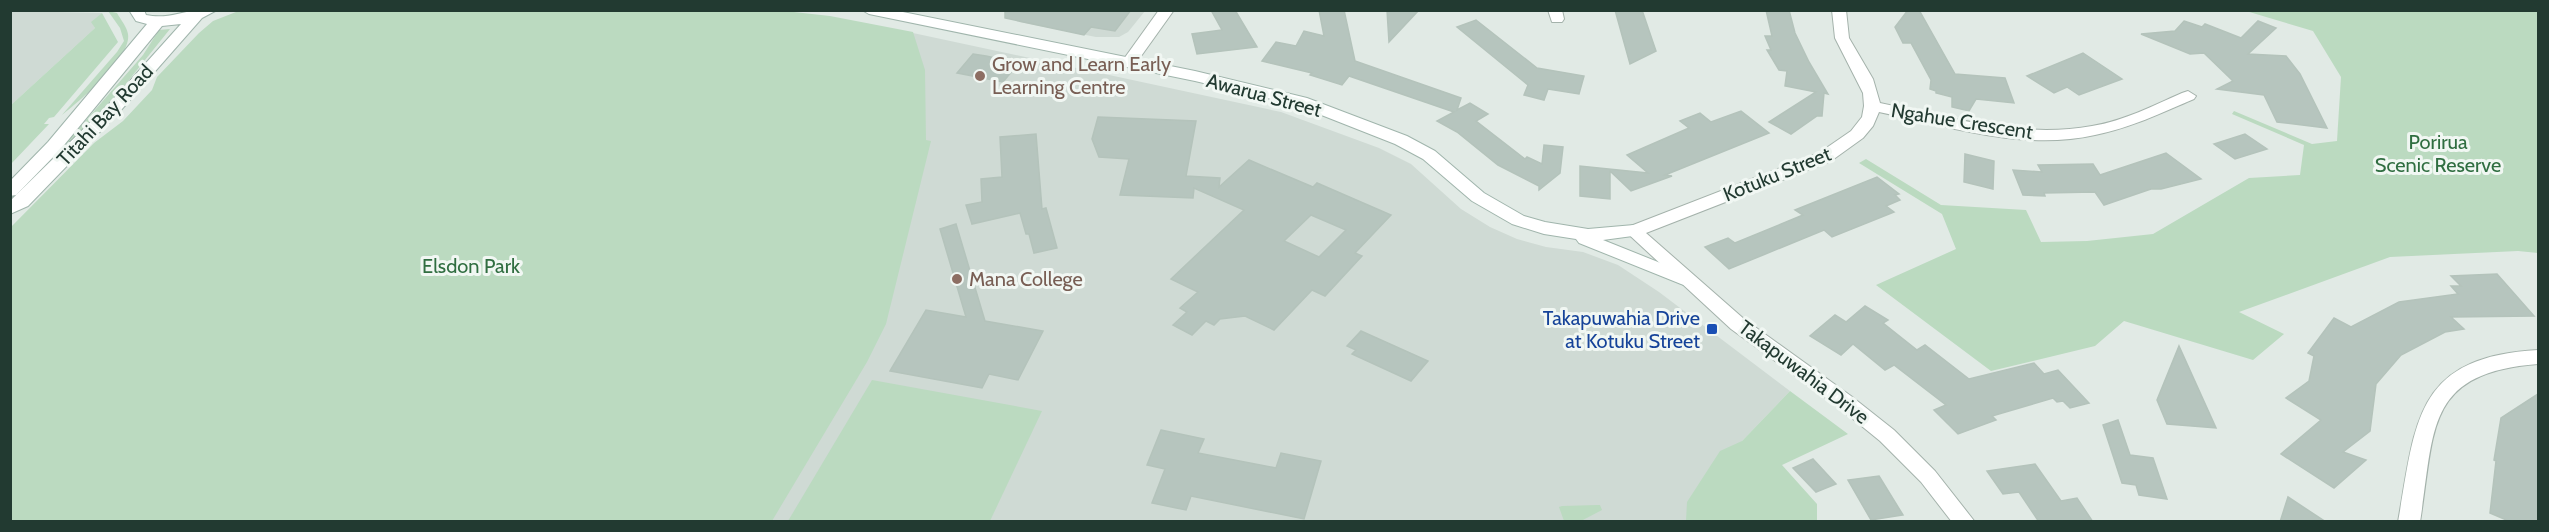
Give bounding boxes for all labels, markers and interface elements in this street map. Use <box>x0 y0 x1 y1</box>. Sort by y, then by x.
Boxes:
place label: Grow and Learn Early Learning Centre <box>992 52 1171 99</box>
street label: Titahi Bay Road <box>52 59 158 171</box>
street label: Awarua Street <box>1204 68 1324 122</box>
marker: Grow and Learn Early Learning Centre <box>973 69 987 83</box>
street label: Ngahue Crescent <box>1889 98 2035 144</box>
park label: Porirua Scenic Reserve <box>2375 130 2501 177</box>
street label: Kotuku Street <box>1720 141 1835 206</box>
park label: Elsdon Park <box>422 254 520 278</box>
place label: Mana College <box>969 267 1083 291</box>
marker: Mana College <box>950 272 964 286</box>
place label: Takapuwahia Drive at Kotuku Street <box>1543 306 1700 353</box>
street label: Takapuwahia Drive <box>1734 315 1874 429</box>
marker: Takapuwahia Drive at Kotuku Street <box>1705 322 1719 336</box>

